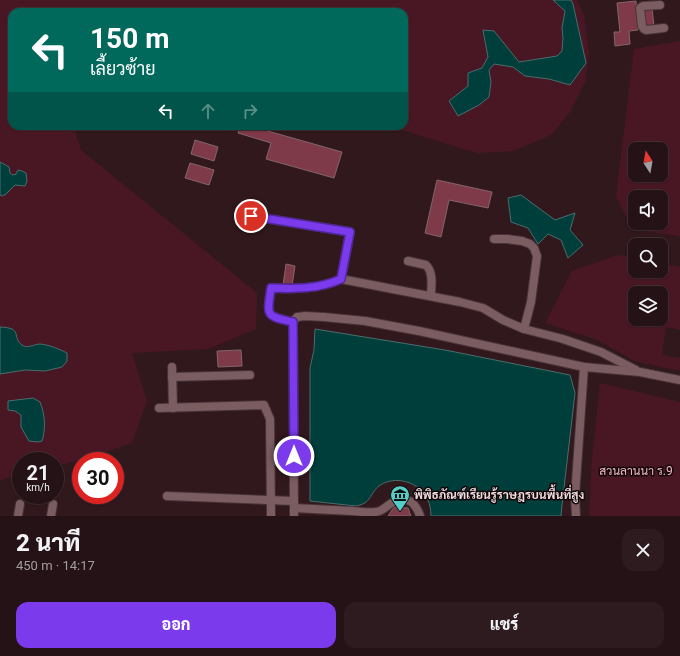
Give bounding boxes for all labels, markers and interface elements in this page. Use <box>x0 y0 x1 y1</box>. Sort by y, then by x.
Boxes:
text: 150 m <box>90 22 169 55</box>
icon: left <box>24 24 76 76</box>
text: เลี้ยวซ้าย <box>90 58 156 79</box>
icon: left <box>155 100 177 122</box>
icon: ahead <box>197 100 219 122</box>
icon: right <box>239 100 261 122</box>
north arrow <box>628 142 668 182</box>
map controls <box>628 142 668 326</box>
button: sound <box>628 190 668 230</box>
pin <box>234 199 268 233</box>
icon: arrive <box>240 205 262 227</box>
button: search <box>628 238 668 278</box>
button: layers <box>628 286 668 326</box>
position arrow <box>273 435 315 477</box>
speed limit sign: 30 <box>72 452 124 504</box>
text: 21 <box>27 461 49 485</box>
park label: สวนลานนา ร.9 <box>599 464 673 478</box>
text: km/h <box>26 482 50 493</box>
museum icon: พิพิธภัณฑ์เรียนรู้ราษฎรบนพื้นที่สูง <box>389 484 411 512</box>
place label: พิพิธภัณฑ์เรียนรู้ราษฎรบนพื้นที่สูง <box>414 484 585 503</box>
text: 2 นาที <box>16 529 80 557</box>
button: close <box>622 529 664 571</box>
text: 450 m · 14:17 <box>16 558 95 573</box>
button: ออก <box>16 602 336 648</box>
button: แชร์ <box>344 602 664 648</box>

